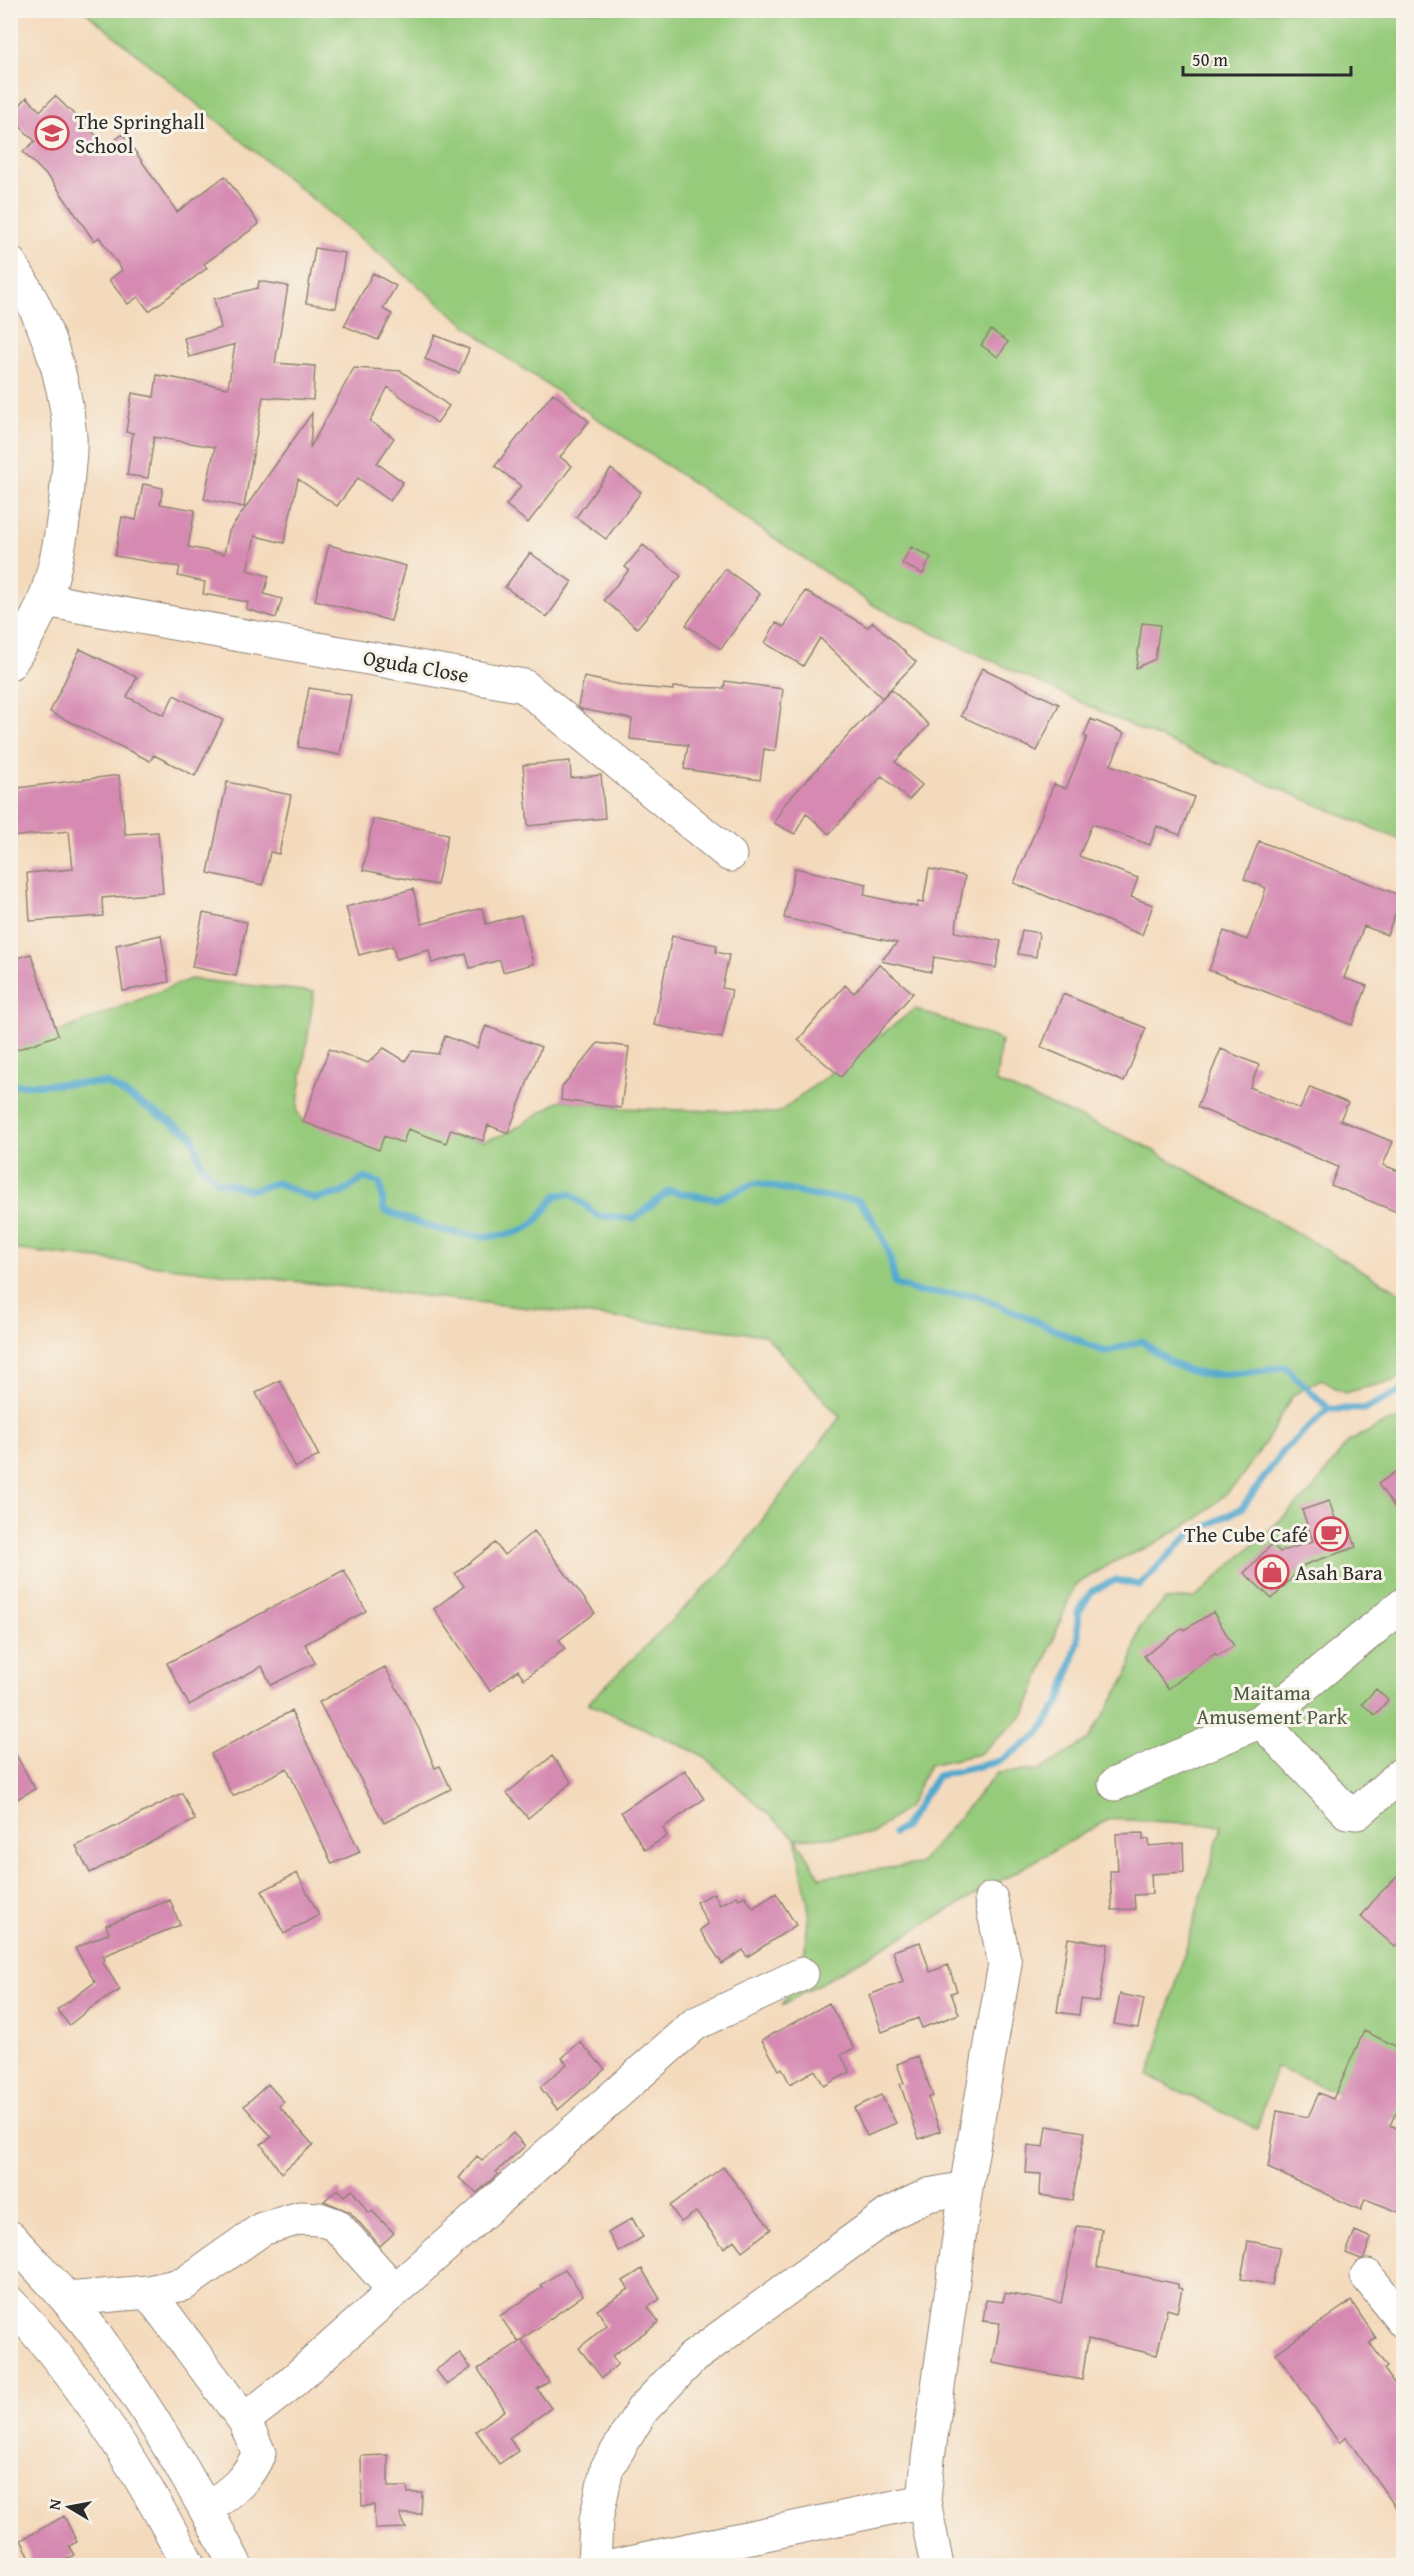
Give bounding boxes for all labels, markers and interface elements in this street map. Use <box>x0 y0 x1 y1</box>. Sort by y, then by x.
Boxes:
scale bar <box>1183 39 1351 77</box>
text: 50 m <box>1192 46 1228 73</box>
place label: The Springhall School <box>75 106 205 161</box>
school or university icon: The Springhall School <box>34 115 70 151</box>
street label: Oguda Close <box>361 641 471 691</box>
cafe icon: The Cube Café <box>1313 1516 1349 1552</box>
place label: The Cube Café <box>1184 1519 1308 1550</box>
shop icon: Asah Bara <box>1254 1554 1290 1590</box>
place label: Asah Bara <box>1295 1557 1383 1588</box>
park label: Maitama Amusement Park <box>1197 1677 1348 1732</box>
north arrow <box>39 2477 99 2537</box>
text: N <box>41 2497 67 2512</box>

